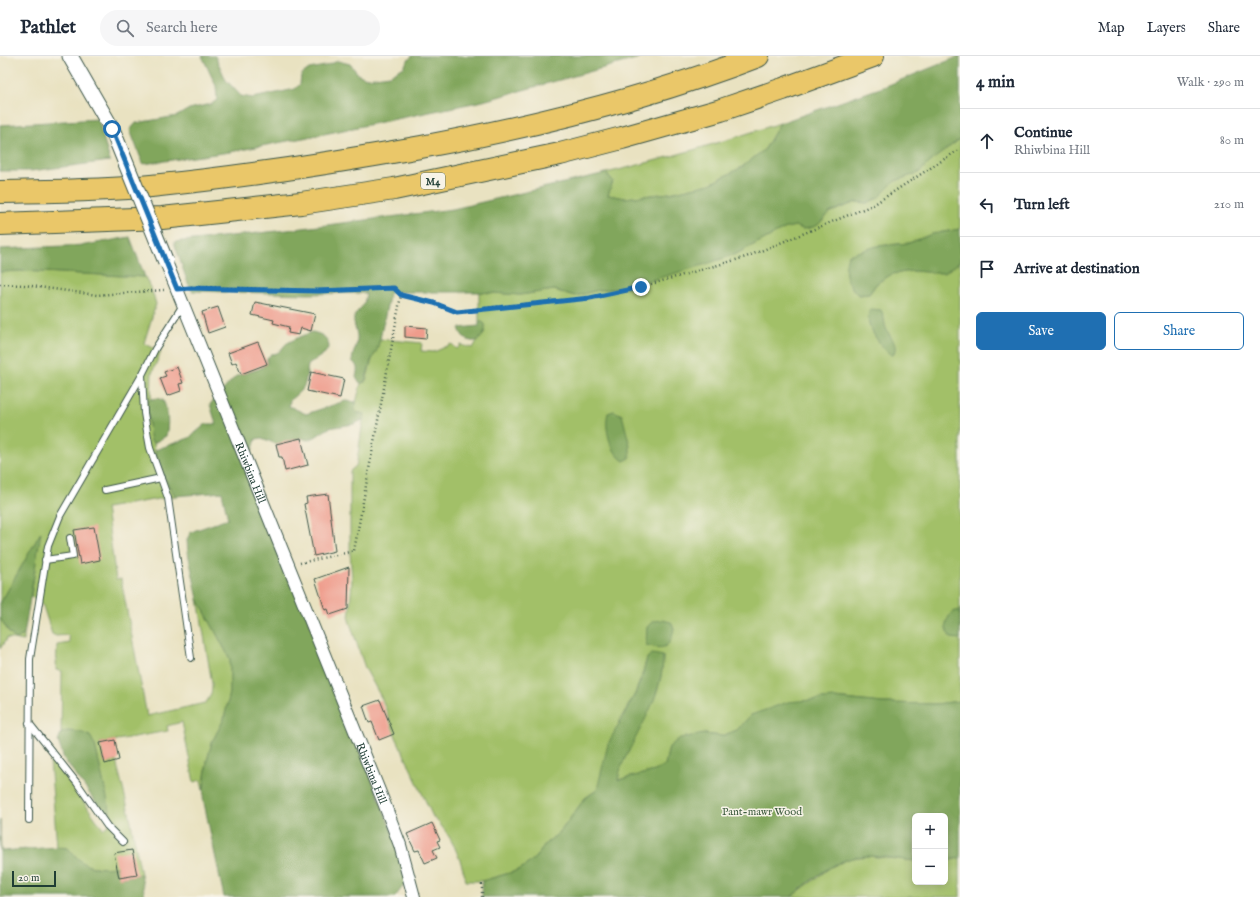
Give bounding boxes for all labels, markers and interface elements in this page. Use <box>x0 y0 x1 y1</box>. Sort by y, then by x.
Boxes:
search box <box>100 10 380 46</box>
text: Pathlet <box>20 16 76 40</box>
icon: search <box>114 17 136 39</box>
text: Search here <box>146 18 218 37</box>
text: Map <box>1098 19 1125 37</box>
text: Layers <box>1147 19 1186 37</box>
text: Share <box>1208 19 1240 37</box>
text: 4 min <box>976 72 1015 93</box>
text: Walk · 290 m <box>1177 74 1244 91</box>
route start <box>103 120 121 138</box>
text: Continue <box>1014 123 1072 142</box>
icon: ahead <box>976 130 998 152</box>
text: 80 m <box>1220 132 1244 149</box>
text: Rhiwbina Hill <box>1014 142 1090 159</box>
road number: M4 <box>421 173 445 189</box>
icon: left <box>976 194 998 216</box>
text: Turn left <box>1014 195 1070 214</box>
text: 210 m <box>1214 196 1244 213</box>
icon: arrive <box>976 258 998 280</box>
text: Arrive at destination <box>1014 259 1140 278</box>
route end <box>632 278 650 296</box>
button: Save <box>976 312 1106 350</box>
button: Share <box>1114 312 1244 350</box>
street label: Rhiwbina Hill <box>231 440 268 505</box>
street label: Rhiwbina Hill <box>352 741 390 806</box>
park label: Pant-mawr Wood <box>722 805 802 819</box>
map controls <box>912 813 948 885</box>
button: + <box>912 813 948 849</box>
button: − <box>912 849 948 885</box>
scale bar <box>12 869 56 888</box>
text: 20 m <box>18 871 39 885</box>

